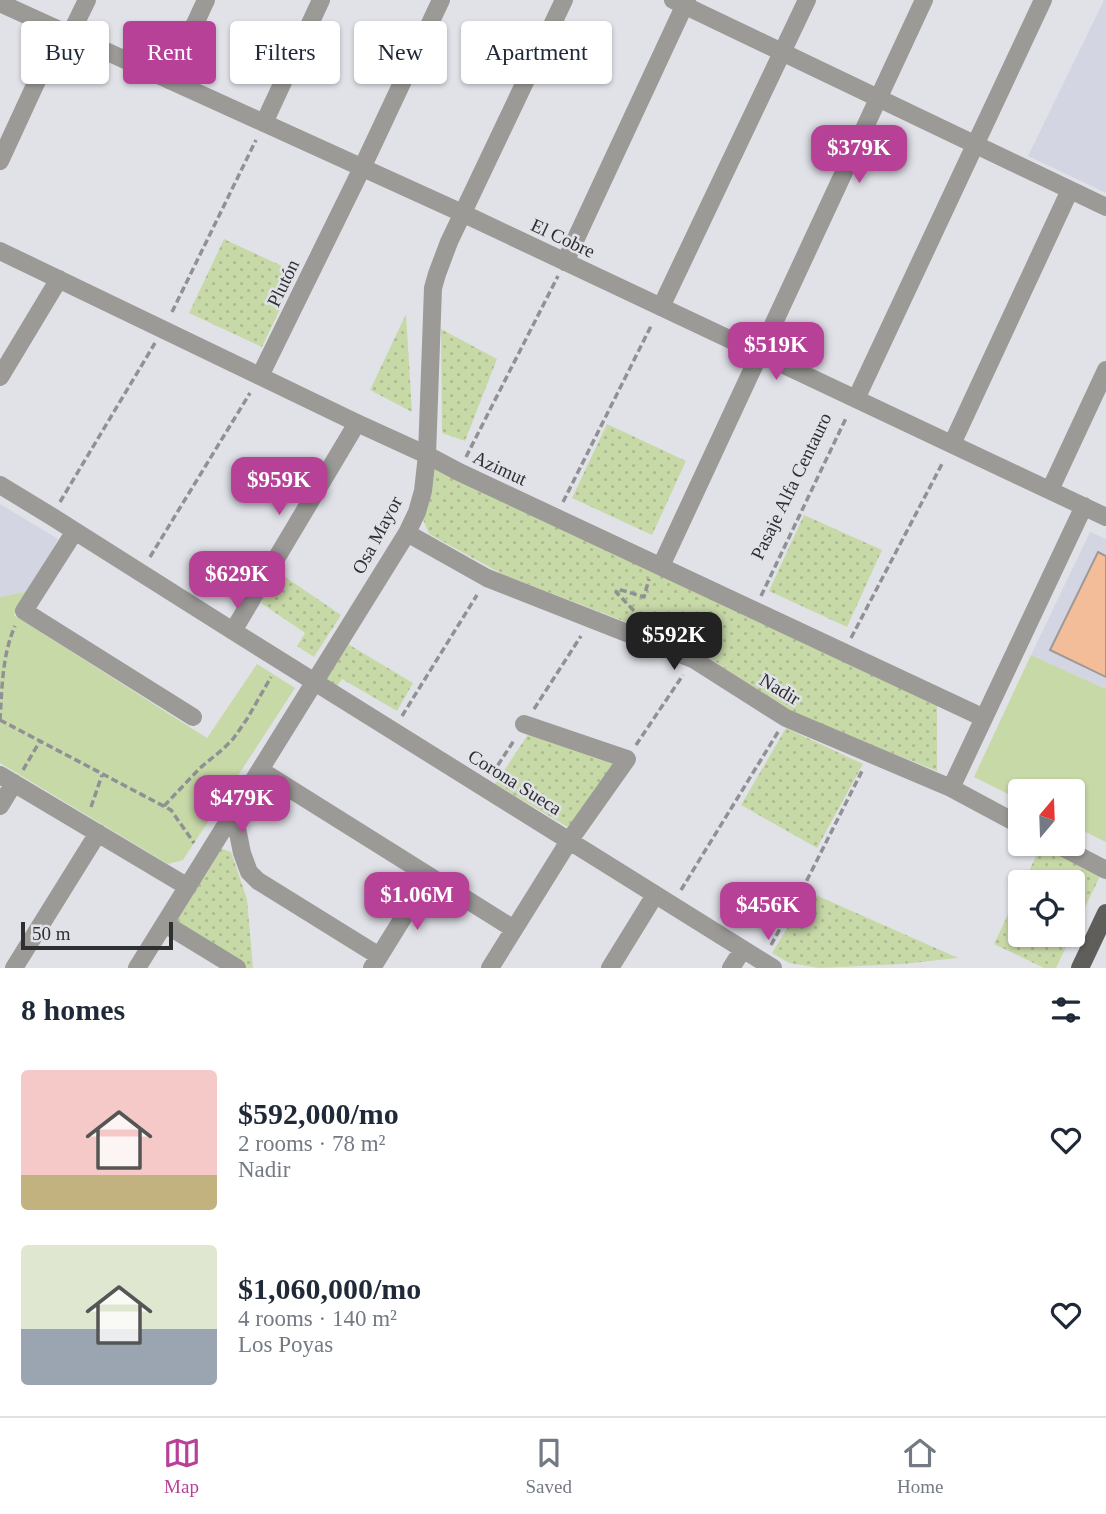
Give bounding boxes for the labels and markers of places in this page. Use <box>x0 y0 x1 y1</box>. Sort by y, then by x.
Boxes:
pin: $379K <box>810 125 908 185</box>
pin: $519K <box>727 322 825 382</box>
pin: $959K <box>230 458 328 517</box>
pin: $629K <box>188 552 286 611</box>
pin: $592K <box>625 612 723 672</box>
pin: $479K <box>193 776 291 835</box>
pin: $1.06M <box>360 872 474 932</box>
pin: $456K <box>719 883 817 942</box>

